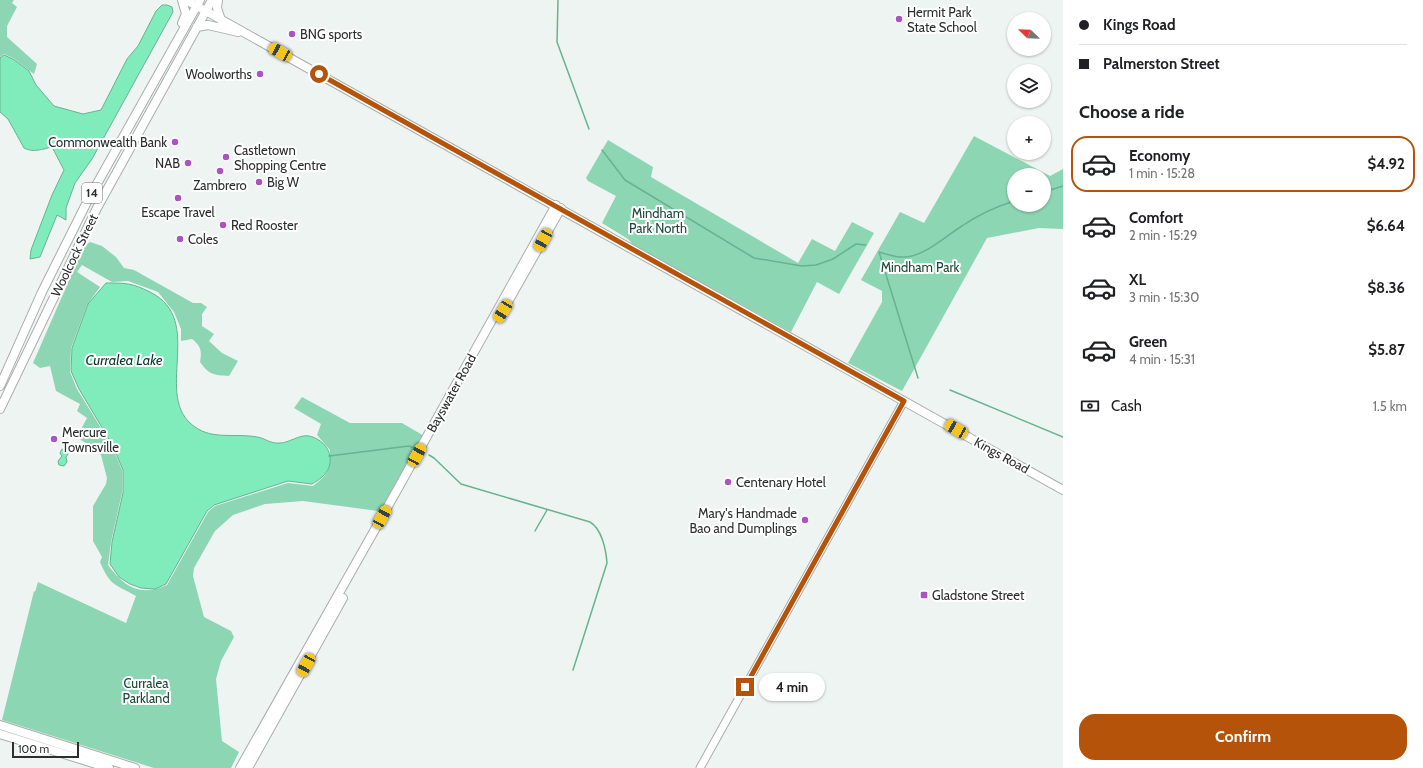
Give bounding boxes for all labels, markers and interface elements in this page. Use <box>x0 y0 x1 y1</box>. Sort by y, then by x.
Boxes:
place label: Hermit Park State School <box>907 4 977 35</box>
north arrow <box>1007 12 1051 56</box>
map controls <box>1007 12 1051 212</box>
marker: Hermit Park State School <box>894 14 904 24</box>
text: Kings Road <box>1103 16 1176 34</box>
place label: BNG sports <box>300 26 363 42</box>
marker: BNG sports <box>287 29 297 39</box>
car <box>267 41 293 63</box>
text: Palmerston Street <box>1103 55 1220 73</box>
button: layers <box>1007 64 1051 108</box>
route start <box>310 65 328 83</box>
place label: Woolworths <box>185 66 253 82</box>
marker: Woolworths <box>255 69 265 79</box>
text: Choose a ride <box>1079 101 1184 123</box>
button: + <box>1007 116 1051 160</box>
place label: Commonwealth Bank <box>48 134 167 150</box>
marker: Commonwealth Bank <box>170 137 180 147</box>
place label: Castletown Shopping Centre <box>234 142 327 173</box>
icon: car <box>1081 146 1117 182</box>
text: Economy <box>1129 147 1190 165</box>
marker: Castletown Shopping Centre <box>221 152 231 162</box>
place label: NAB <box>155 155 180 171</box>
text: $4.92 <box>1368 155 1405 173</box>
marker: NAB <box>183 158 193 168</box>
text: 1 min · 15:28 <box>1129 165 1195 181</box>
marker: Zambrero <box>215 166 225 176</box>
button: − <box>1007 168 1051 212</box>
place label: Big W <box>267 174 300 190</box>
place label: Zambrero <box>193 177 247 193</box>
marker: Big W <box>254 177 264 187</box>
road number: 14 <box>82 183 102 203</box>
marker: Escape Travel <box>173 193 183 203</box>
place label: Escape Travel <box>141 204 215 220</box>
park label: Mindham Park North <box>629 205 687 236</box>
icon: car <box>1081 208 1117 244</box>
text: Comfort <box>1129 209 1183 227</box>
street label: Woolcock Street <box>47 210 101 299</box>
place label: Red Rooster <box>231 217 299 233</box>
text: $6.64 <box>1367 217 1405 235</box>
marker: Red Rooster <box>218 220 228 230</box>
car <box>532 227 554 253</box>
text: 2 min · 15:29 <box>1129 227 1197 243</box>
place label: Coles <box>188 231 219 247</box>
marker: Coles <box>175 234 185 244</box>
park label: Mindham Park <box>881 259 960 275</box>
icon: car <box>1081 270 1117 306</box>
text: XL <box>1129 271 1146 289</box>
text: $8.36 <box>1367 279 1405 297</box>
text: 3 min · 15:30 <box>1129 289 1199 305</box>
car <box>492 298 514 324</box>
icon: car <box>1081 332 1117 368</box>
text: Green <box>1129 333 1167 351</box>
text: $5.87 <box>1368 341 1405 359</box>
water label: Curralea Lake <box>85 351 163 369</box>
street label: Bayswater Road <box>423 351 479 435</box>
text: 4 min · 15:31 <box>1129 351 1195 367</box>
icon: cash <box>1079 395 1101 417</box>
text: Cash <box>1111 397 1142 415</box>
text: 1.5 km <box>1373 398 1407 414</box>
car <box>943 418 969 440</box>
place label: Mercure Townsville <box>62 424 119 455</box>
street label: Kings Road <box>972 433 1032 477</box>
marker: Mercure Townsville <box>49 434 59 444</box>
car <box>406 442 428 468</box>
place label: Centenary Hotel <box>736 474 826 490</box>
marker: Centenary Hotel <box>723 477 733 487</box>
car <box>371 504 393 530</box>
place label: Mary's Handmade Bao and Dumplings <box>690 505 798 536</box>
marker: Mary's Handmade Bao and Dumplings <box>800 515 810 525</box>
place label: Gladstone Street <box>932 587 1025 603</box>
marker: Gladstone Street <box>919 590 929 600</box>
car <box>295 652 317 678</box>
callout: 4 min <box>759 673 825 701</box>
park label: Curralea Parkland <box>122 675 170 706</box>
route end <box>736 678 754 696</box>
text: 4 min <box>776 679 808 695</box>
button: Confirm <box>1079 714 1407 760</box>
scale bar <box>12 740 79 759</box>
text: 100 m <box>18 742 49 756</box>

